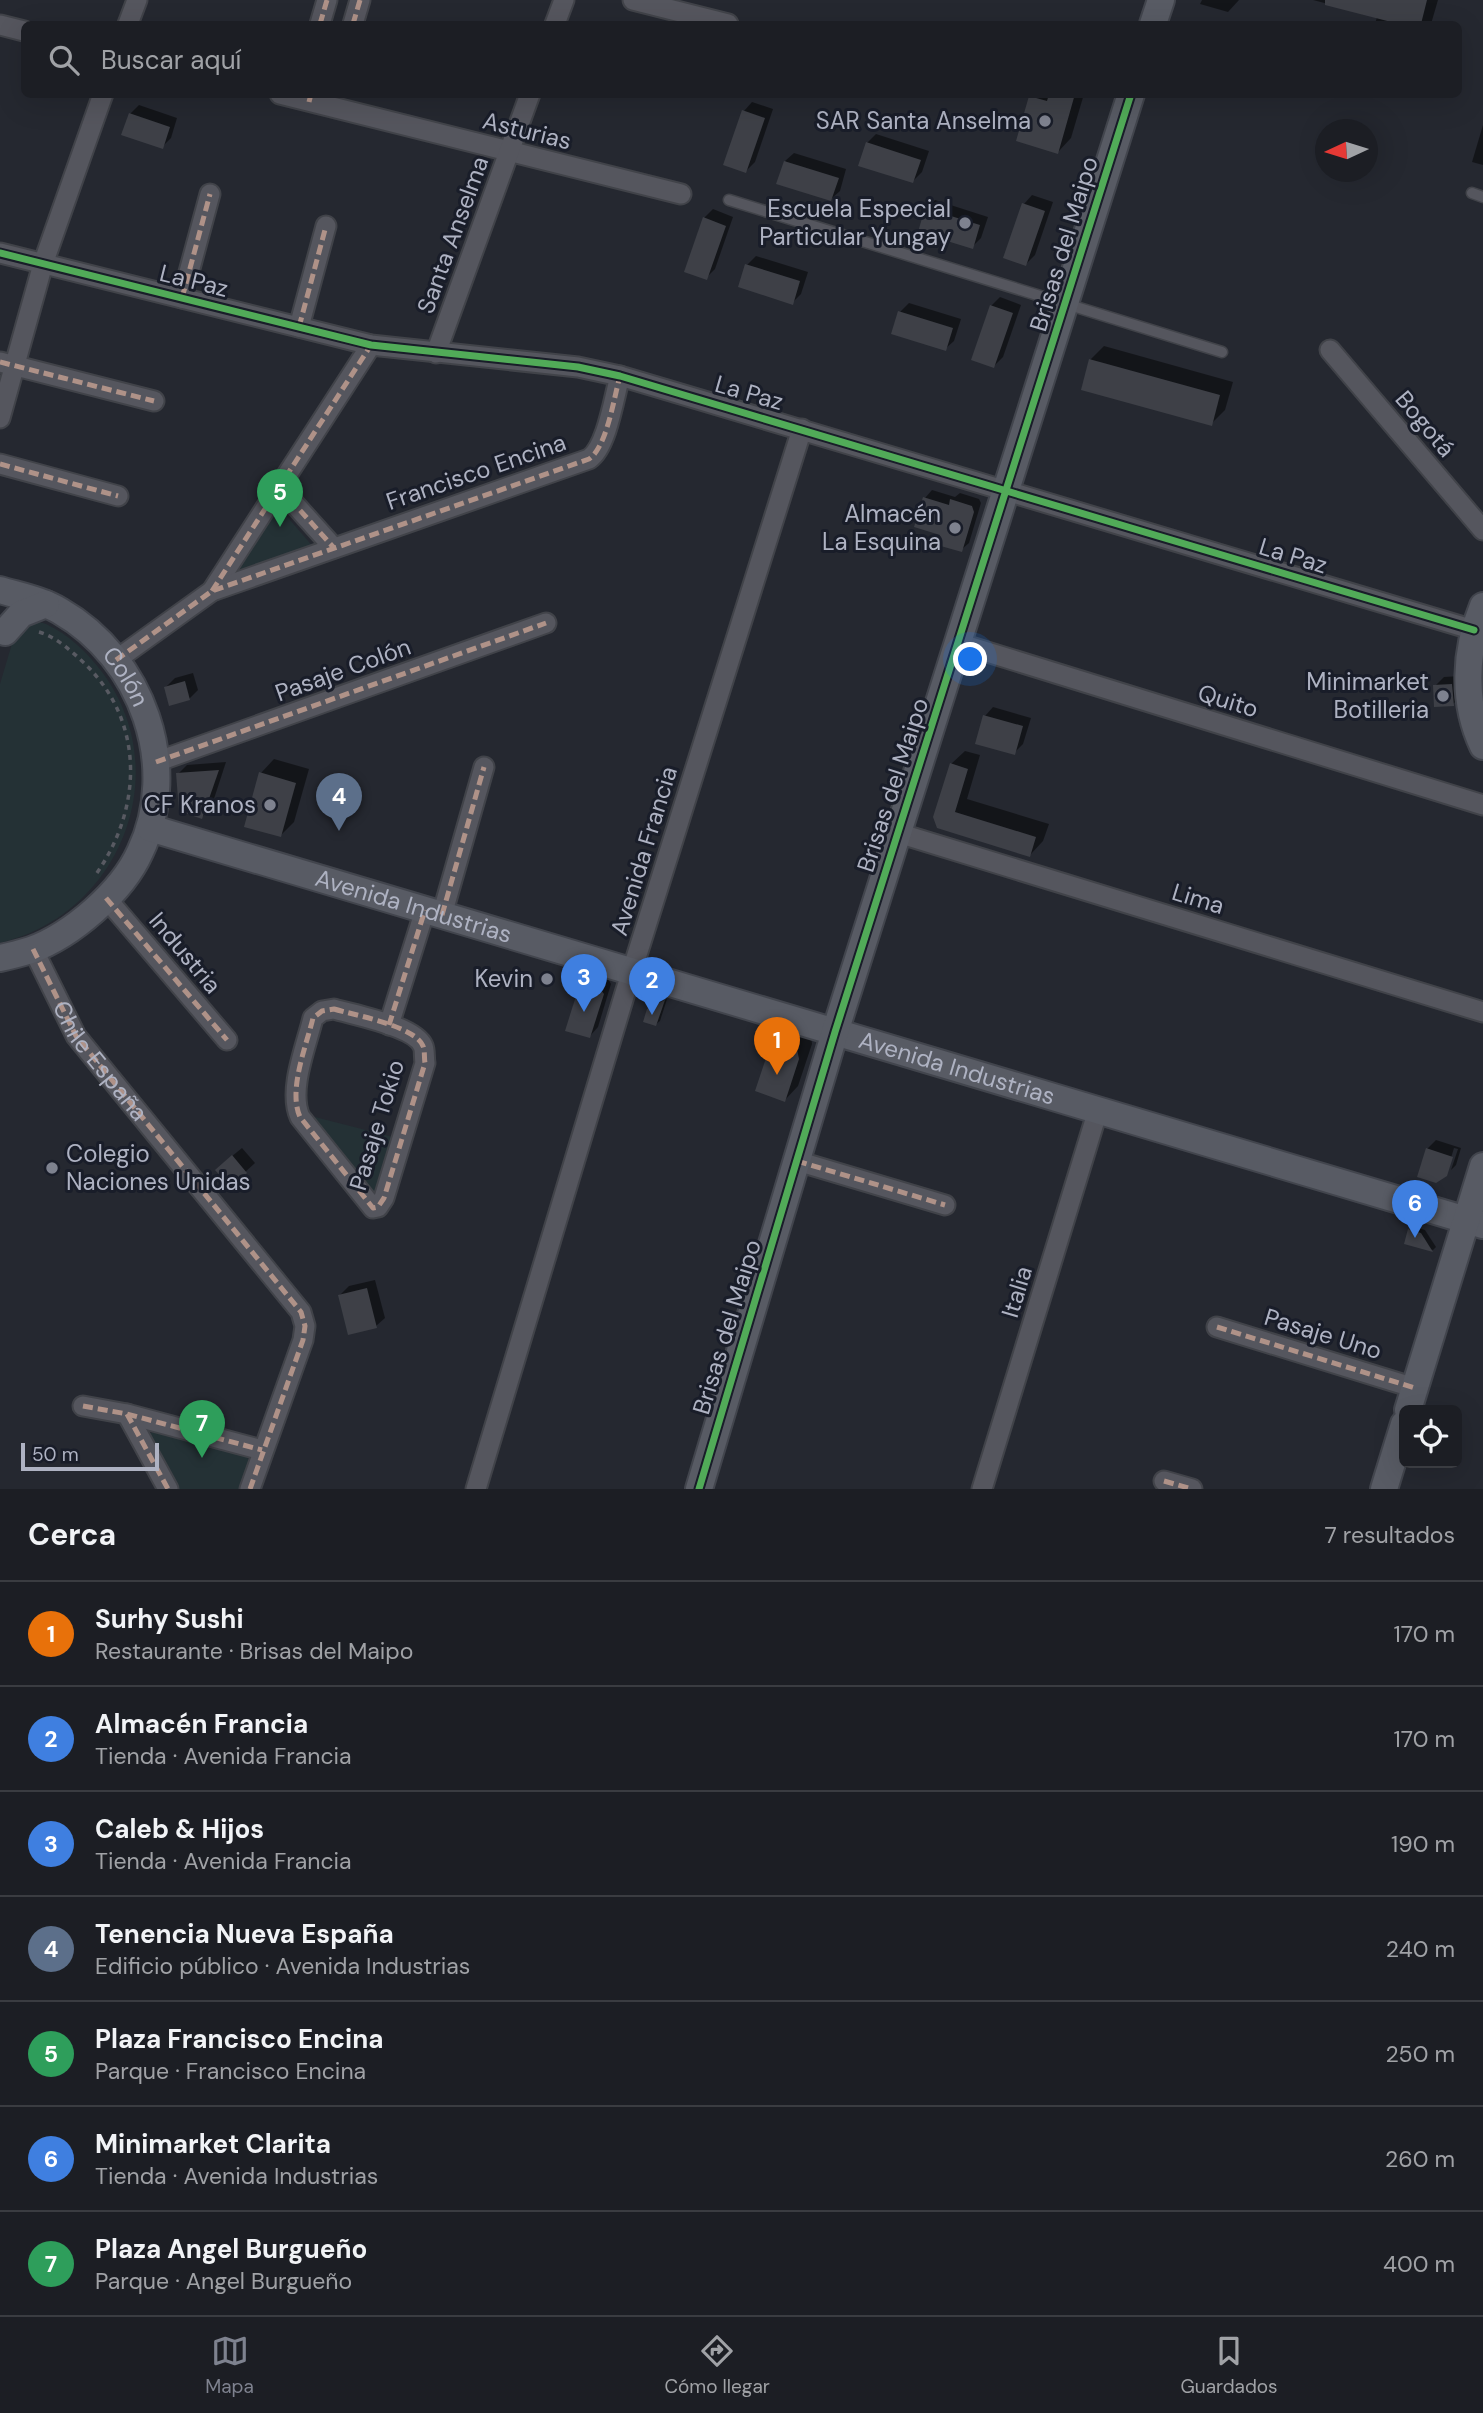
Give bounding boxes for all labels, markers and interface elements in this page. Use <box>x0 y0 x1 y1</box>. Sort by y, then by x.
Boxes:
search box <box>21 21 1462 98</box>
icon: search <box>45 41 83 79</box>
text: Buscar aquí <box>101 43 241 77</box>
street label: Asturias <box>480 105 575 156</box>
place label: SAR Santa Anselma <box>816 105 1031 136</box>
marker: SAR Santa Anselma <box>1037 113 1053 129</box>
north arrow <box>1315 119 1378 182</box>
street label: Santa Anselma <box>410 152 495 318</box>
street label: Brisas del Maipo <box>1022 153 1105 335</box>
place label: Escuela Especial Particular Yungay <box>759 193 951 252</box>
marker: Escuela Especial Particular Yungay <box>957 215 973 231</box>
street label: La Paz <box>157 257 232 304</box>
street label: La Paz <box>711 368 787 417</box>
street label: Bogotá <box>1389 384 1462 463</box>
street label: Francisco Encina <box>382 426 570 517</box>
pin: 5 <box>257 469 303 527</box>
place label: Almacén La Esquina <box>822 498 941 557</box>
marker: Almacén La Esquina <box>947 520 963 536</box>
street label: La Paz <box>1255 531 1331 581</box>
street label: Pasaje Colón <box>271 631 415 708</box>
street label: Colón <box>96 640 156 711</box>
your location <box>953 642 987 676</box>
place label: Minimarket Botilleria <box>1306 666 1429 725</box>
street label: Quito <box>1194 677 1262 724</box>
marker: Minimarket Botilleria <box>1435 688 1451 704</box>
street label: Brisas del Maipo <box>850 694 935 876</box>
street label: Avenida Francia <box>603 762 684 939</box>
pin: 4 <box>316 773 362 831</box>
place label: CF Kranos <box>144 789 256 820</box>
marker: CF Kranos <box>262 797 278 813</box>
street label: Avenida Industrias <box>312 862 516 950</box>
street label: Lima <box>1168 876 1228 921</box>
street label: Industria <box>142 906 228 1000</box>
pin: 3 <box>561 954 607 1012</box>
pin: 2 <box>629 957 675 1015</box>
place label: Kevin <box>474 963 533 994</box>
marker: Kevin <box>539 971 555 987</box>
street label: Chile España <box>46 995 155 1127</box>
pin: 1 <box>754 1017 800 1075</box>
street label: Avenida Industrias <box>855 1024 1059 1112</box>
street label: Pasaje Tokio <box>342 1056 411 1194</box>
place label: Colegio Naciones Unidas <box>66 1138 251 1197</box>
marker: Colegio Naciones Unidas <box>44 1160 60 1176</box>
pin: 6 <box>1392 1180 1438 1238</box>
street label: Brisas del Maipo <box>685 1236 768 1418</box>
street label: Italia <box>994 1262 1039 1321</box>
street label: Pasaje Uno <box>1261 1301 1386 1366</box>
pin: 7 <box>179 1400 225 1458</box>
map controls <box>1399 1405 1462 1468</box>
button: locate <box>1399 1405 1462 1468</box>
scale bar <box>21 1440 159 1472</box>
text: 50 m <box>32 1442 79 1467</box>
text: Cerca <box>28 1515 116 1554</box>
text: 7 resultados <box>1324 1520 1455 1550</box>
text: Surhy Sushi <box>95 1602 244 1636</box>
text: 1 <box>47 1619 55 1649</box>
text: 170 m <box>1394 1619 1455 1649</box>
text: Restaurante · Brisas del Maipo <box>95 1636 413 1666</box>
text: Almacén Francia <box>95 1707 308 1741</box>
text: 2 <box>44 1724 58 1754</box>
text: 170 m <box>1394 1724 1455 1754</box>
text: Tienda · Avenida Francia <box>95 1741 352 1771</box>
text: Caleb & Hijos <box>95 1812 264 1846</box>
text: 3 <box>44 1829 58 1859</box>
text: 190 m <box>1391 1829 1455 1859</box>
text: Tienda · Avenida Francia <box>95 1846 352 1876</box>
text: Tenencia Nueva España <box>95 1917 394 1951</box>
text: 4 <box>44 1934 58 1964</box>
text: 240 m <box>1386 1934 1455 1964</box>
text: Edificio público · Avenida Industrias <box>95 1951 470 1981</box>
text: Plaza Francisco Encina <box>95 2022 383 2056</box>
text: 5 <box>44 2039 58 2069</box>
text: 250 m <box>1385 2039 1455 2069</box>
text: Parque · Francisco Encina <box>95 2056 366 2086</box>
text: Minimarket Clarita <box>95 2127 331 2161</box>
text: 6 <box>44 2144 58 2174</box>
text: 260 m <box>1385 2144 1455 2174</box>
text: Tienda · Avenida Industrias <box>95 2161 378 2191</box>
text: Plaza Angel Burgueño <box>95 2232 367 2266</box>
text: 7 <box>45 2249 57 2279</box>
text: 400 m <box>1383 2249 1455 2279</box>
text: Parque · Angel Burgueño <box>95 2266 352 2296</box>
tab: Mapa <box>205 2332 254 2399</box>
tab: Cómo llegar <box>664 2332 770 2399</box>
tab: Guardados <box>1180 2332 1278 2399</box>

